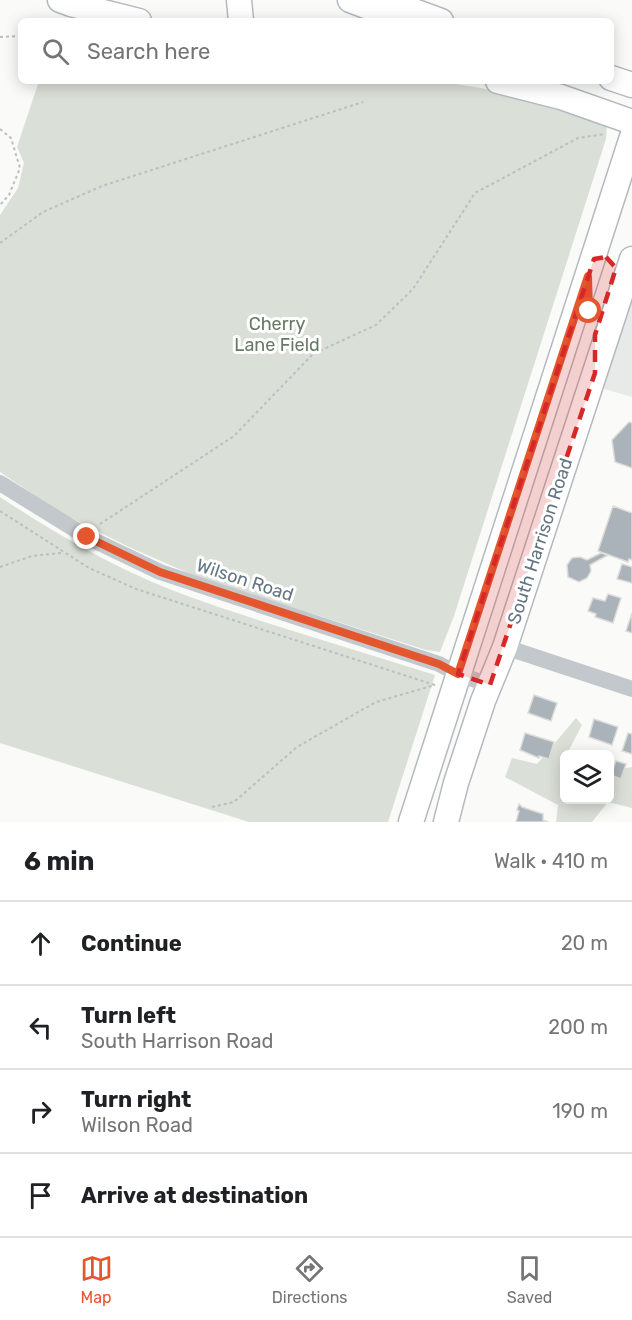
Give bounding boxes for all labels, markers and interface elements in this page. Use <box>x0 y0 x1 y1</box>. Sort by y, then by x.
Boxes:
search box <box>18 18 614 84</box>
icon: search <box>39 35 72 68</box>
text: Search here <box>87 38 210 65</box>
route start <box>575 297 601 323</box>
park label: Cherry Lane Field <box>234 313 320 356</box>
street label: South Harrison Road <box>503 455 577 627</box>
route end <box>73 523 99 549</box>
street label: Wilson Road <box>194 554 296 606</box>
map controls <box>560 750 614 804</box>
button: layers <box>560 750 614 804</box>
text: 6 min <box>24 846 94 877</box>
text: Walk · 410 m <box>494 849 608 873</box>
icon: ahead <box>24 927 57 960</box>
text: Continue <box>81 930 182 957</box>
text: 20 m <box>561 931 608 955</box>
text: Turn left <box>81 1002 176 1029</box>
icon: left <box>24 1011 57 1044</box>
text: 200 m <box>548 1015 608 1039</box>
text: South Harrison Road <box>81 1029 273 1053</box>
text: Turn right <box>81 1086 191 1113</box>
icon: right <box>24 1095 57 1128</box>
text: 190 m <box>552 1099 608 1123</box>
text: Wilson Road <box>81 1113 193 1137</box>
icon: arrive <box>24 1179 57 1212</box>
text: Arrive at destination <box>81 1182 308 1209</box>
tab: Map <box>80 1252 113 1307</box>
tab: Directions <box>272 1252 348 1307</box>
tab: Saved <box>507 1252 552 1307</box>

